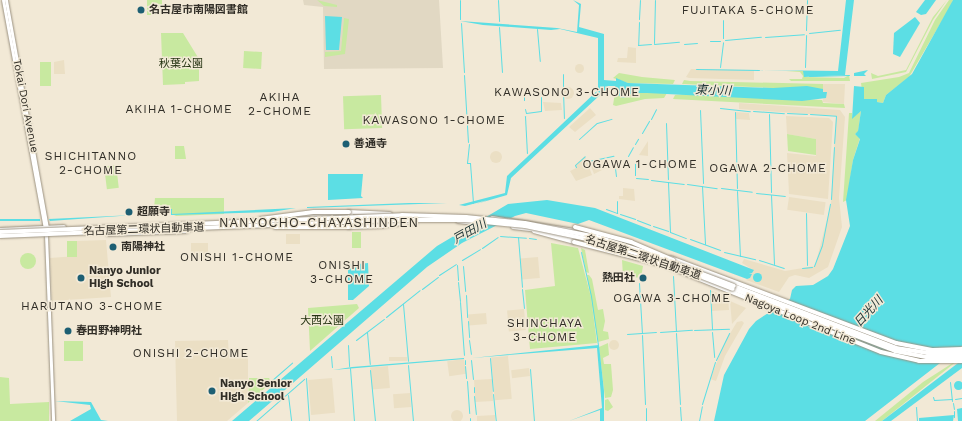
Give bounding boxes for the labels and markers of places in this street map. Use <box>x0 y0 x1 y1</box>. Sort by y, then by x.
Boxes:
place label: 名古屋市南陽図書館 <box>149 3 248 17</box>
marker: 名古屋市南陽図書館 <box>136 5 146 15</box>
place label: 善通寺 <box>354 137 387 151</box>
marker: 善通寺 <box>341 139 351 149</box>
place label: 超願寺 <box>137 205 170 219</box>
marker: 超願寺 <box>124 207 134 217</box>
place label: 南陽神社 <box>121 240 165 254</box>
marker: 南陽神社 <box>108 242 118 252</box>
place label: Nanyo Junior High School <box>89 265 161 291</box>
place label: 熱田社 <box>602 271 635 285</box>
marker: Nanyo Junior High School <box>76 273 86 283</box>
marker: 熱田社 <box>638 273 648 283</box>
place label: 春田野神明社 <box>76 324 142 338</box>
marker: 春田野神明社 <box>63 326 73 336</box>
place label: Nanyo Senior High School <box>220 378 292 404</box>
marker: Nanyo Senior High School <box>207 386 217 396</box>

